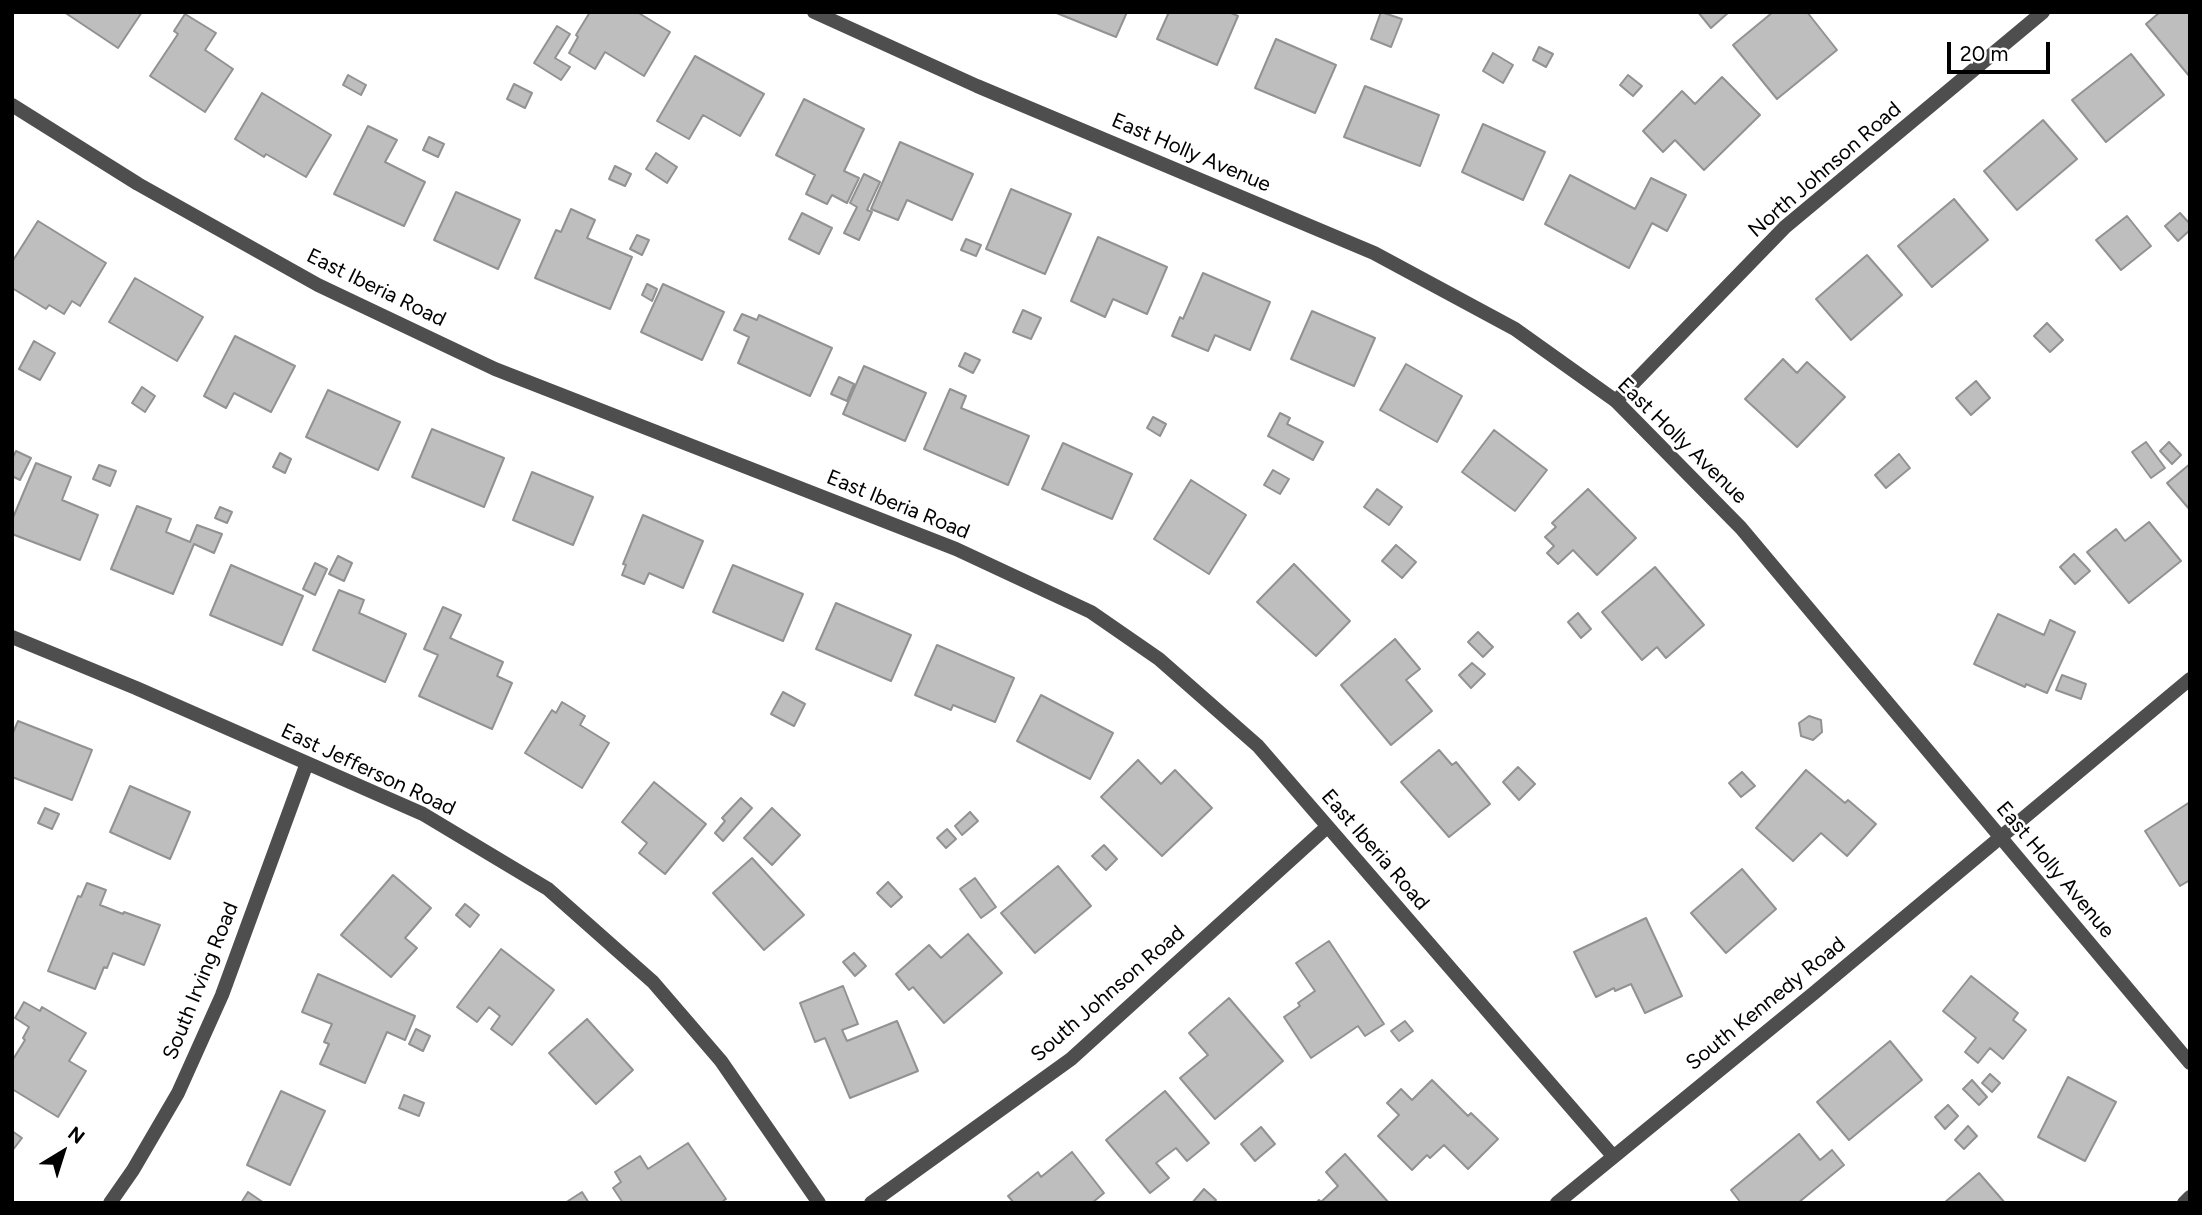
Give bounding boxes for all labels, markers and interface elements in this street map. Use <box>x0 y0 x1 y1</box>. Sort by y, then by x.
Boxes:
scale bar <box>1950 28 2053 72</box>
text: 20 m <box>1960 41 2008 66</box>
street label: North Johnson Road <box>1744 97 1906 243</box>
street label: East Holly Avenue <box>1108 108 1274 198</box>
street label: East Iberia Road <box>302 243 450 333</box>
street label: East Holly Avenue <box>1612 373 1752 509</box>
street label: East Iberia Road <box>823 465 973 545</box>
street label: East Jefferson Road <box>277 719 459 821</box>
street label: East Iberia Road <box>1316 784 1434 916</box>
street label: East Holly Avenue <box>1991 797 2119 943</box>
street label: South Irving Road <box>158 898 244 1064</box>
street label: South Johnson Road <box>1026 920 1190 1068</box>
street label: South Kennedy Road <box>1681 932 1851 1076</box>
north arrow <box>28 1117 98 1187</box>
text: N <box>63 1121 89 1149</box>

